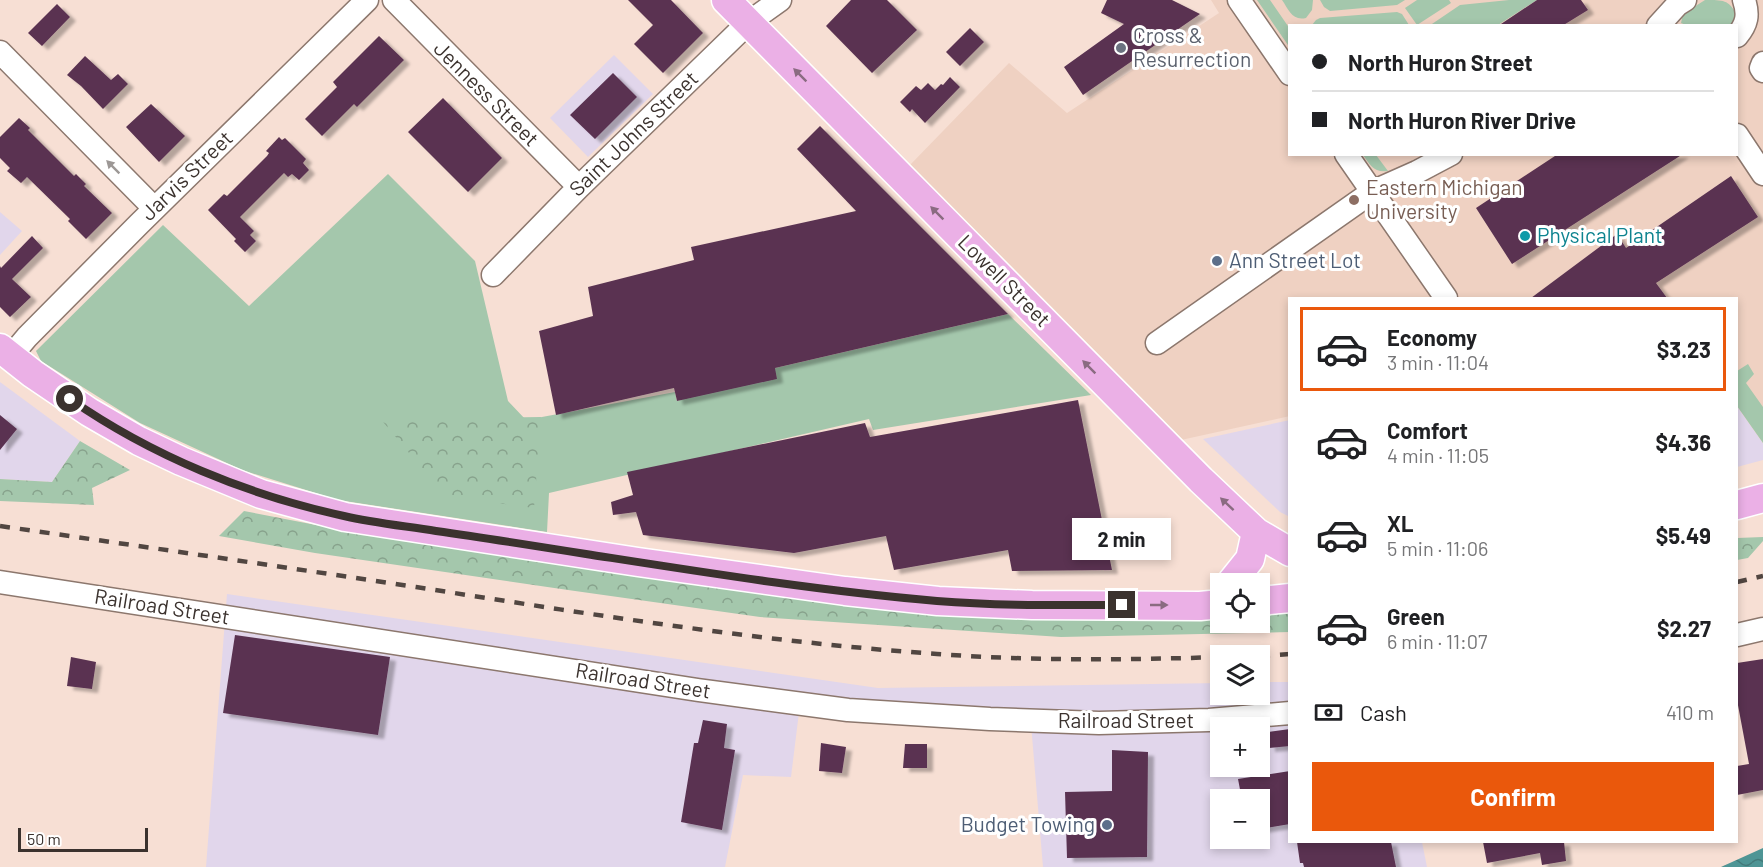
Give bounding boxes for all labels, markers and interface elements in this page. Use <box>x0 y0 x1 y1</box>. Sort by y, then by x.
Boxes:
place label: Cross & Resurrection <box>1133 22 1251 71</box>
street label: Jenness Street <box>429 35 545 151</box>
marker: Cross & Resurrection <box>1114 41 1128 55</box>
text: North Huron Street <box>1348 49 1533 75</box>
street label: Saint Johns Street <box>563 65 703 201</box>
one-way arrow <box>793 68 807 82</box>
text: North Huron River Drive <box>1348 107 1576 133</box>
street label: Jarvis Street <box>135 125 237 225</box>
one-way arrow <box>106 159 120 174</box>
place label: Eastern Michigan University <box>1366 174 1522 223</box>
marker: Eastern Michigan University <box>1347 193 1361 207</box>
one-way arrow <box>930 206 944 221</box>
place label: Physical Plant <box>1537 222 1663 247</box>
street label: Lowell Street <box>954 229 1056 331</box>
marker: Physical Plant <box>1518 229 1532 243</box>
place label: Ann Street Lot <box>1229 247 1361 272</box>
marker: Ann Street Lot <box>1210 254 1224 268</box>
icon: car <box>1315 322 1369 376</box>
text: Economy <box>1387 324 1477 350</box>
text: $3.23 <box>1657 336 1711 362</box>
text: 3 min · 11:04 <box>1387 350 1489 374</box>
one-way arrow <box>1083 360 1097 374</box>
route start <box>56 385 83 412</box>
icon: car <box>1315 415 1369 469</box>
text: Comfort <box>1387 417 1468 443</box>
text: $4.36 <box>1655 429 1711 455</box>
text: 4 min · 11:05 <box>1387 443 1489 467</box>
one-way arrow <box>1220 498 1234 512</box>
icon: car <box>1315 508 1369 562</box>
text: XL <box>1387 510 1413 536</box>
callout: 2 min <box>1072 518 1172 560</box>
text: $5.49 <box>1656 522 1711 548</box>
text: 2 min <box>1098 527 1145 551</box>
text: 5 min · 11:06 <box>1387 536 1488 560</box>
map controls <box>1210 573 1270 849</box>
button: locate <box>1210 573 1270 633</box>
street label: Railroad Street <box>93 582 232 629</box>
route end <box>1108 591 1135 618</box>
one-way arrow <box>1149 600 1168 610</box>
icon: car <box>1315 601 1369 655</box>
text: Green <box>1387 603 1445 629</box>
text: $2.27 <box>1657 615 1711 641</box>
text: 6 min · 11:07 <box>1387 629 1488 653</box>
button: layers <box>1210 645 1270 705</box>
street label: Railroad Street <box>574 656 713 703</box>
icon: cash <box>1312 696 1345 729</box>
text: Cash <box>1360 699 1407 725</box>
text: 410 m <box>1666 700 1714 724</box>
street label: Railroad Street <box>1058 707 1194 732</box>
button: + <box>1210 717 1270 777</box>
button: Confirm <box>1312 762 1714 831</box>
button: − <box>1210 789 1270 849</box>
place label: Budget Towing <box>961 811 1095 836</box>
marker: Budget Towing <box>1100 818 1114 832</box>
scale bar <box>18 825 148 852</box>
text: 50 m <box>27 829 61 848</box>

